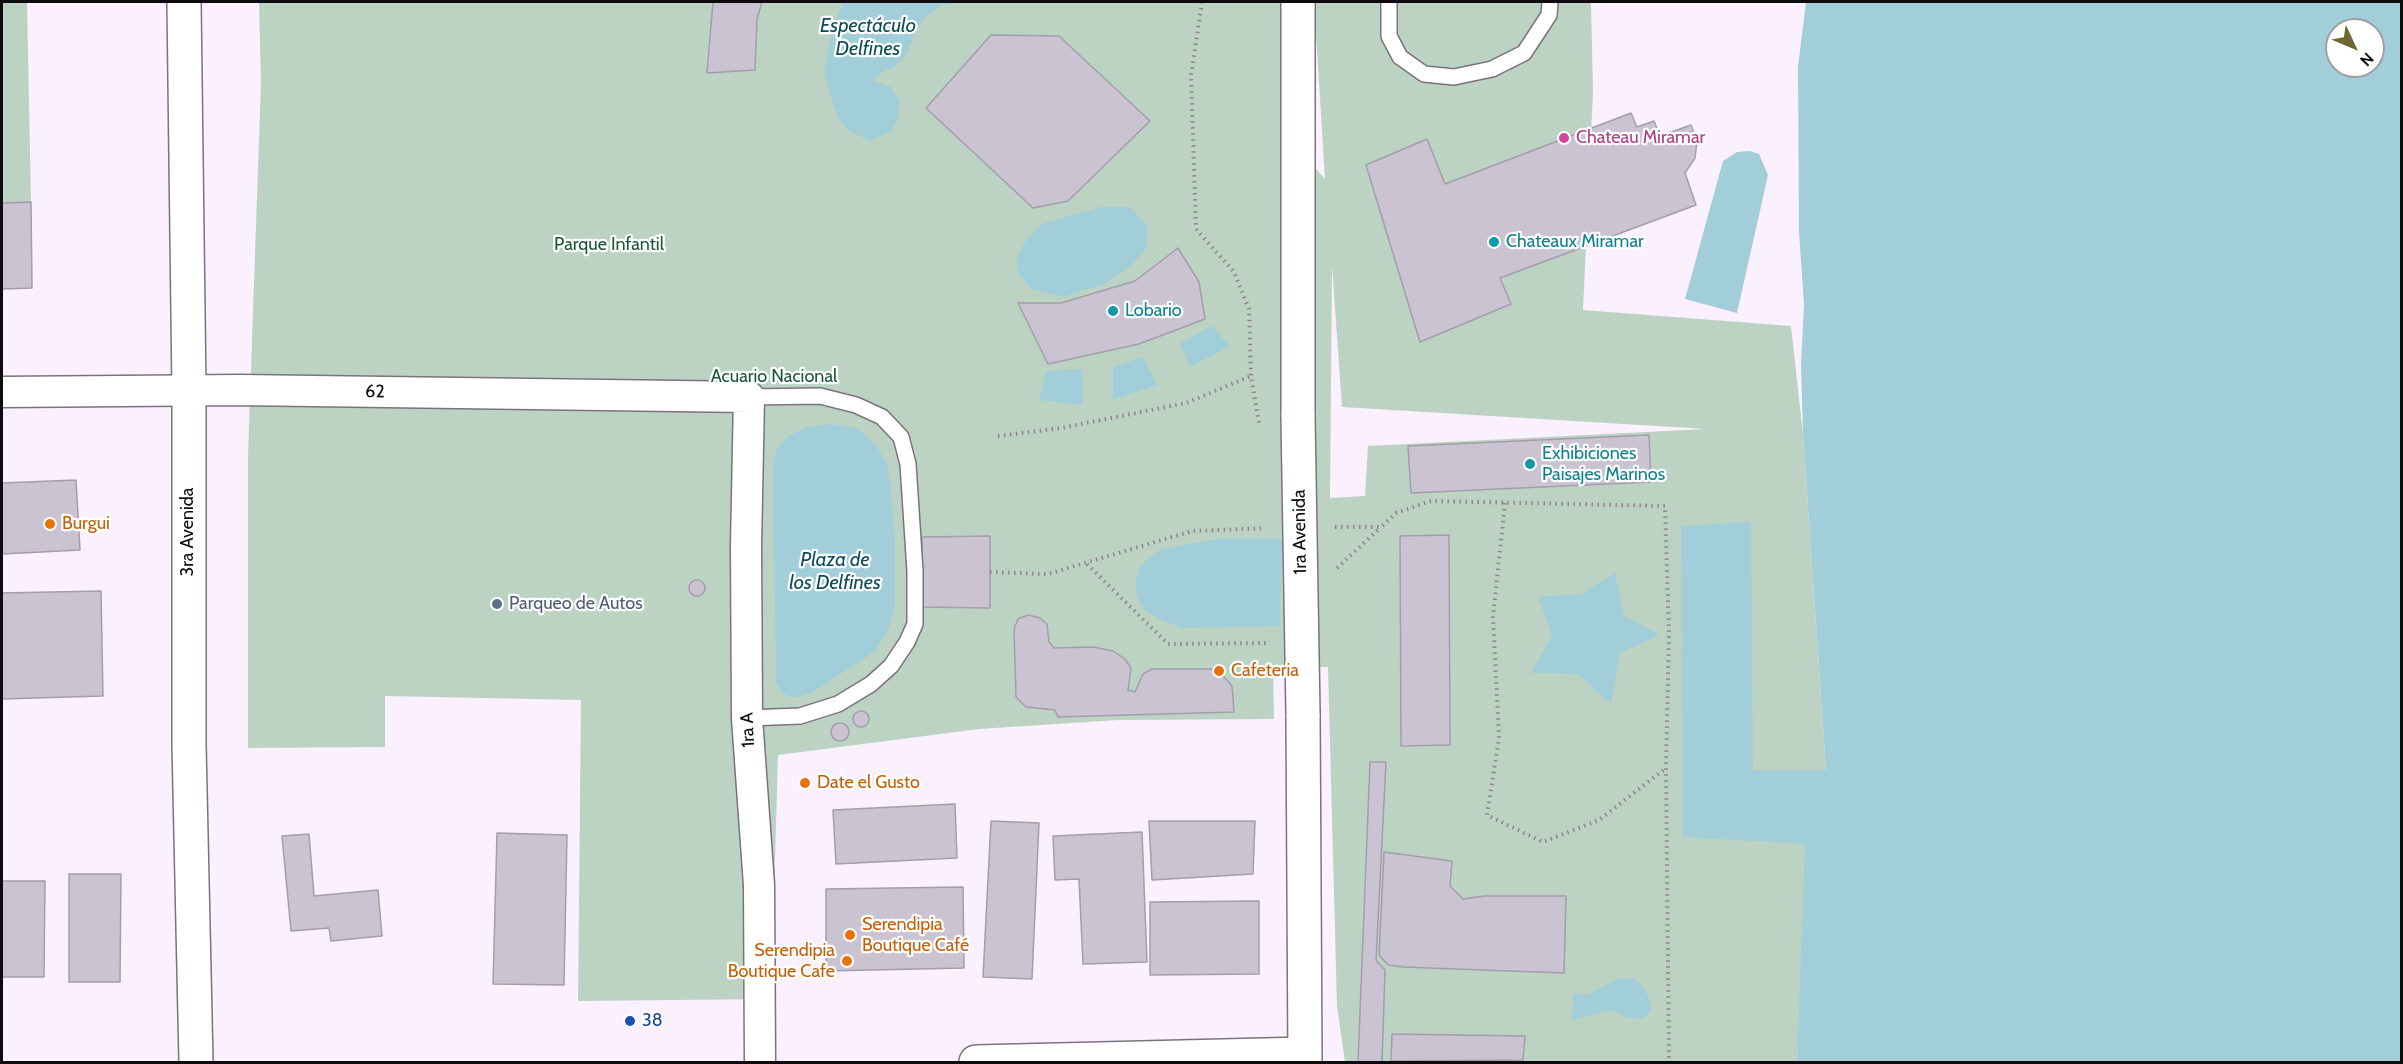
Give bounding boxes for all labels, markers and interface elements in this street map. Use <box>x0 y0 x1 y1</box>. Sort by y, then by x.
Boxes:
water label: Espectáculo Delfines <box>820 14 916 61</box>
north arrow <box>2325 18 2385 78</box>
text: N <box>2356 49 2378 70</box>
place label: Chateau Miramar <box>1576 127 1705 149</box>
marker: Chateau Miramar <box>1557 131 1571 145</box>
place label: Chateaux Miramar <box>1506 231 1644 253</box>
park label: Parque Infantil <box>554 234 664 256</box>
marker: Chateaux Miramar <box>1487 235 1501 249</box>
place label: Lobario <box>1125 300 1182 322</box>
marker: Lobario <box>1106 304 1120 318</box>
park label: Acuario Nacional <box>711 366 837 388</box>
street label: 62 <box>365 381 385 403</box>
place label: Exhibiciones Paisajes Marinos <box>1542 443 1665 486</box>
marker: Exhibiciones Paisajes Marinos <box>1523 457 1537 471</box>
street label: 3ra Avenida <box>177 488 199 576</box>
street label: 1ra Avenida <box>1288 489 1312 575</box>
place label: Burgui <box>62 513 110 535</box>
marker: Burgui <box>43 517 57 531</box>
water label: Plaza de los Delfines <box>789 548 881 595</box>
place label: Parqueo de Autos <box>509 593 643 615</box>
marker: Parqueo de Autos <box>490 597 504 611</box>
place label: Cafeteria <box>1231 660 1299 682</box>
marker: Cafeteria <box>1212 664 1226 678</box>
street label: 1ra A <box>736 712 760 748</box>
place label: Date el Gusto <box>817 772 920 794</box>
marker: Date el Gusto <box>798 776 812 790</box>
place label: Serendipia Boutique Café <box>862 914 969 956</box>
marker: Serendipia Boutique Café <box>843 928 857 942</box>
place label: Serendipia Boutique Cafe <box>728 940 835 982</box>
marker: Serendipia Boutique Cafe <box>840 954 854 968</box>
place label: 38 <box>642 1010 663 1032</box>
marker: 38 <box>623 1014 637 1028</box>

